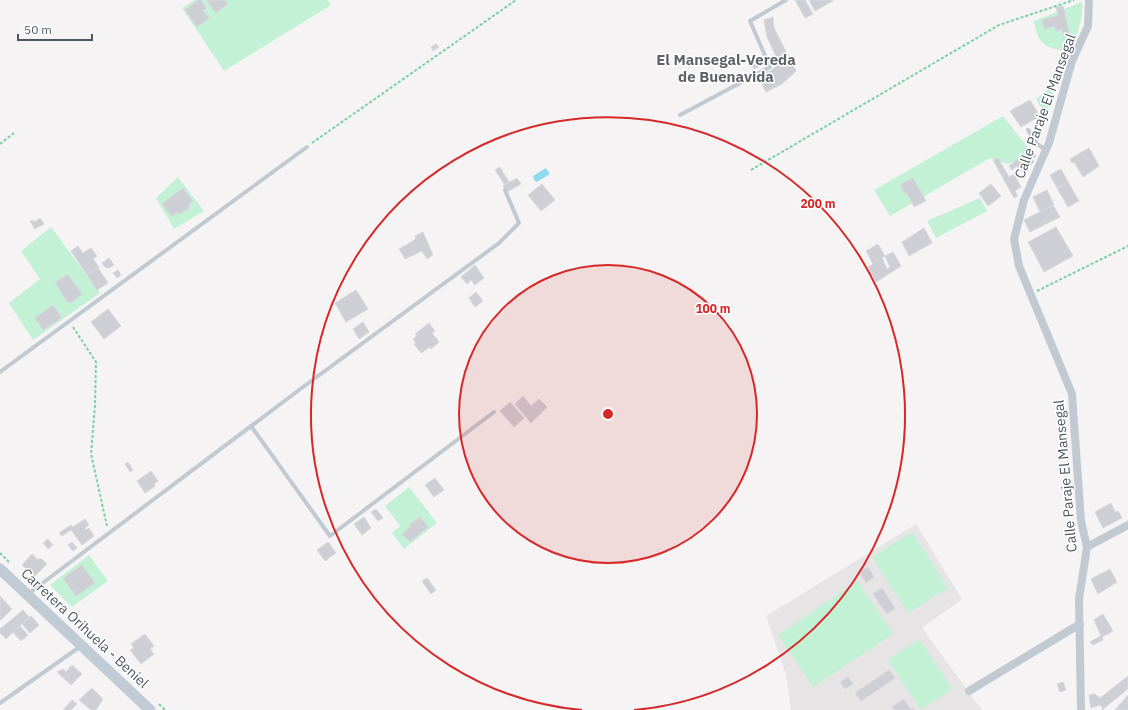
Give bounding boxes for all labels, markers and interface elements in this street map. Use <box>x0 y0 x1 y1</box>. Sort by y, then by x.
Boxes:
scale bar <box>18 16 92 42</box>
text: 50 m <box>24 22 52 37</box>
street label: Calle Paraje El Mansegal <box>1010 31 1080 181</box>
district label: El Mansegal-Vereda de Buenavida <box>656 50 796 86</box>
text: 200 m <box>800 196 836 211</box>
text: 100 m <box>695 301 731 316</box>
street label: Calle Paraje El Mansegal <box>1049 399 1081 553</box>
centre of rings <box>601 407 615 421</box>
street label: Carretera Orihuela - Beniel <box>17 564 153 692</box>

